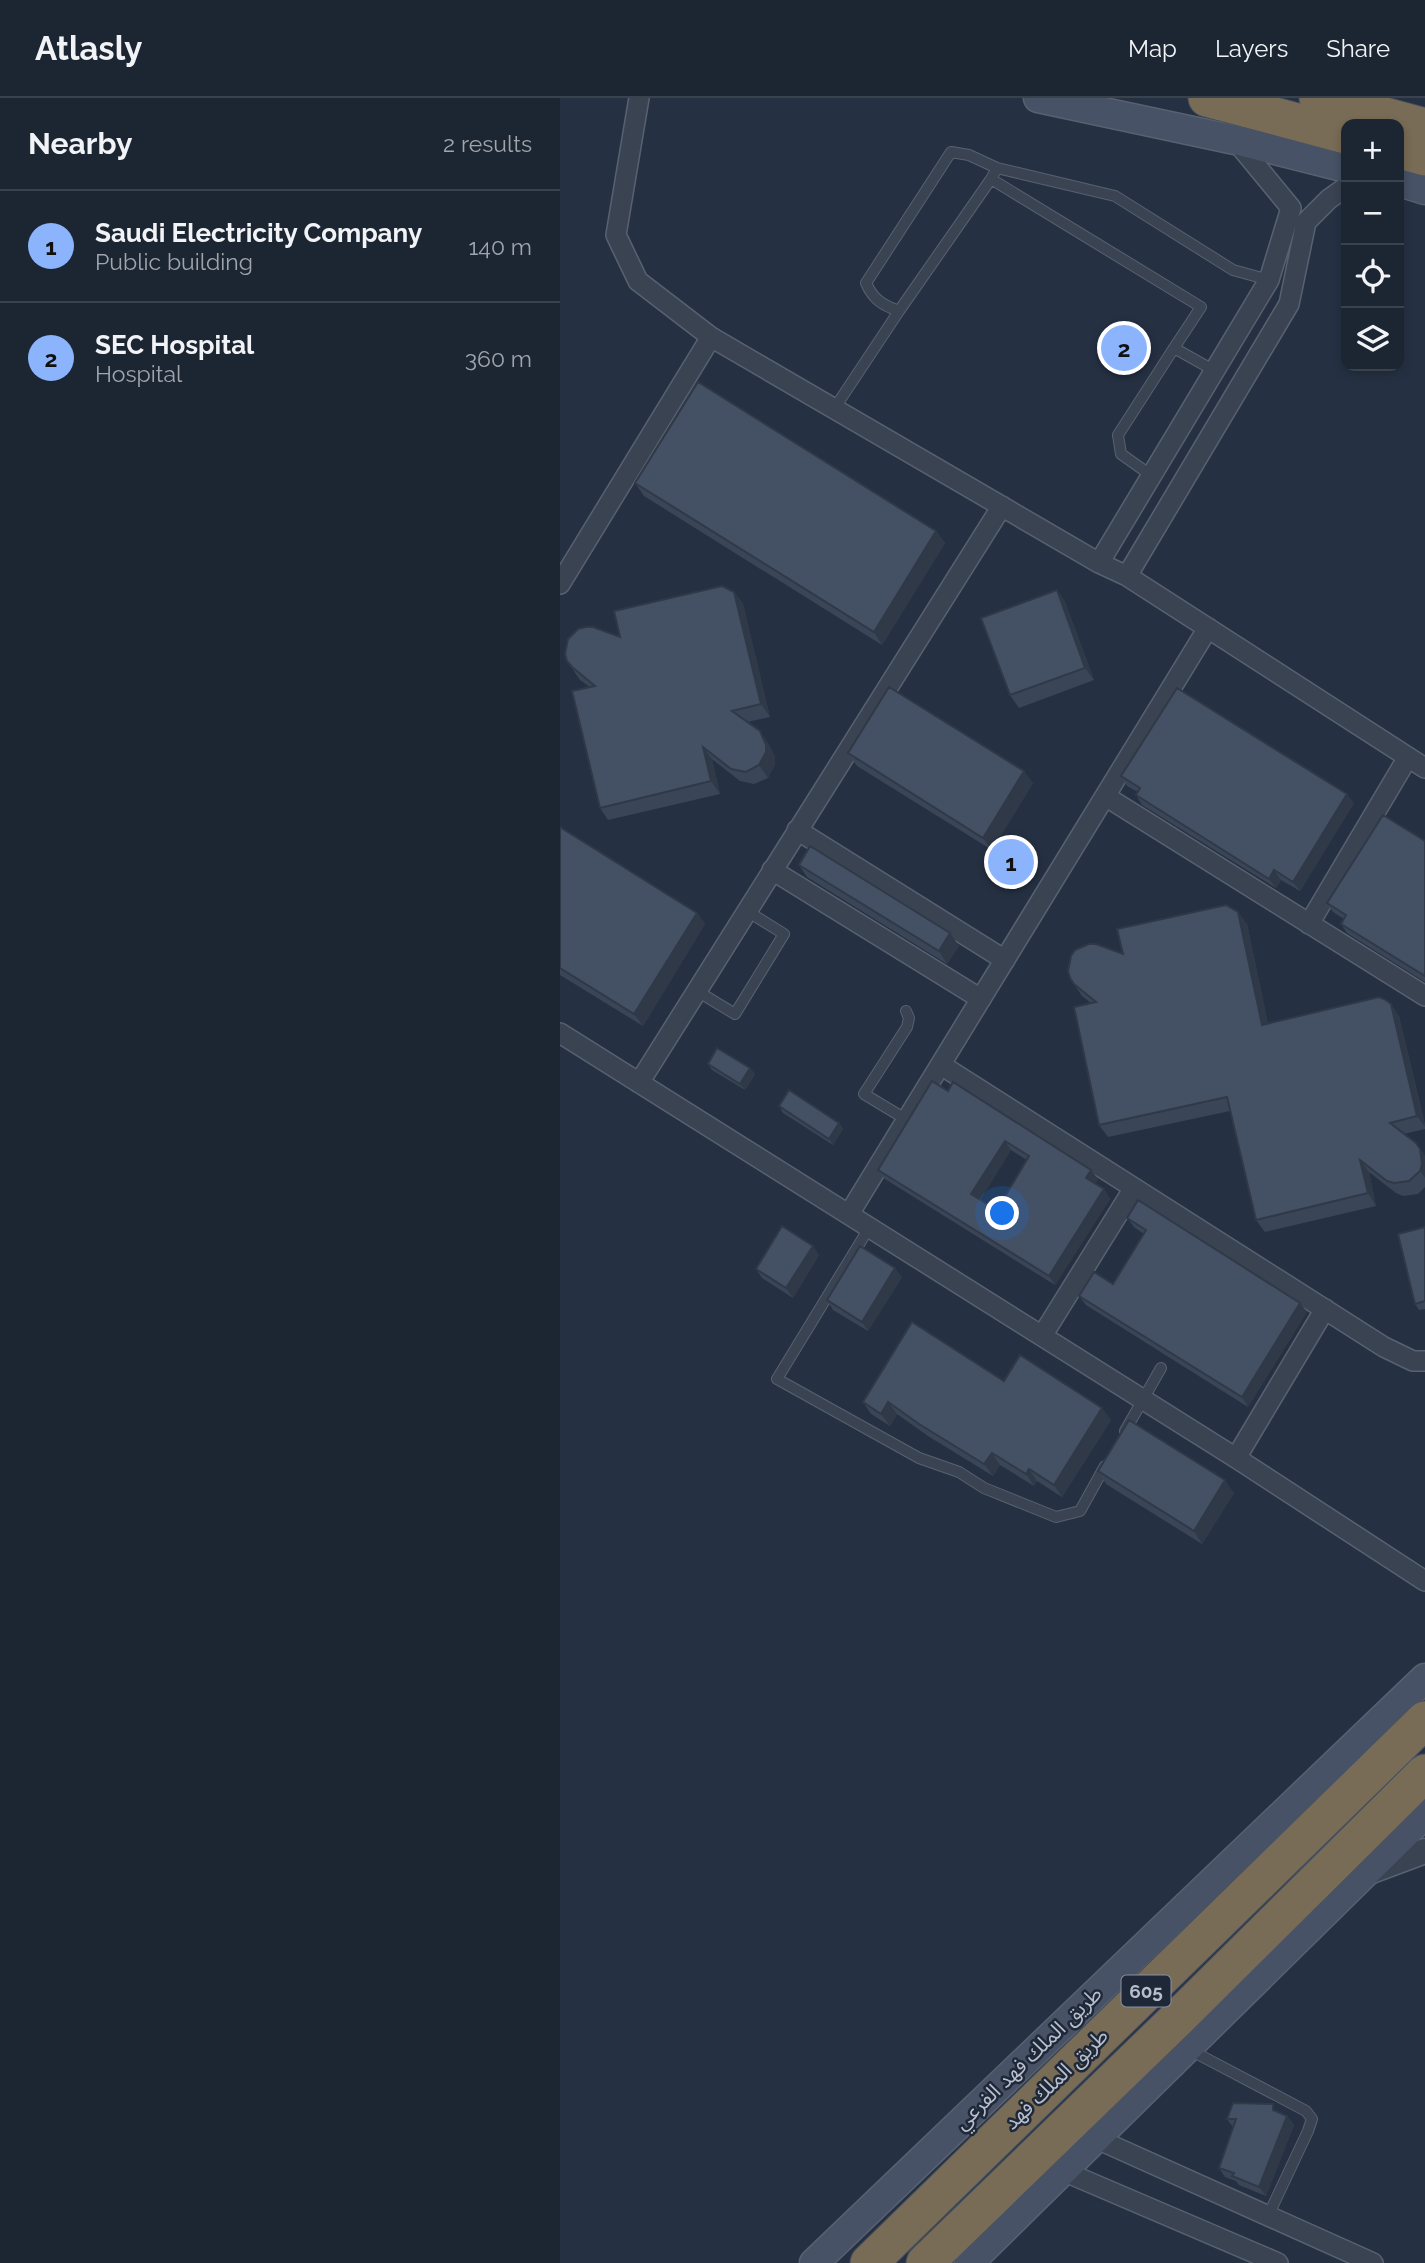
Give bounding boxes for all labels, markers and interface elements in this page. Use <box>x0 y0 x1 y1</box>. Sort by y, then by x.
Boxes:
text: Atlasly <box>35 29 142 68</box>
text: Map <box>1128 34 1177 63</box>
text: Layers <box>1215 34 1288 63</box>
text: Share <box>1326 34 1390 63</box>
map controls <box>1341 119 1404 371</box>
button: + <box>1341 119 1404 182</box>
text: Nearby <box>28 126 132 161</box>
text: 2 results <box>443 130 532 157</box>
button: − <box>1341 182 1404 245</box>
text: Saudi Electricity Company <box>95 218 422 248</box>
text: 1 <box>45 233 57 260</box>
text: 140 m <box>469 233 532 260</box>
button: locate <box>1341 245 1404 308</box>
text: Public building <box>95 248 253 275</box>
button: layers <box>1341 308 1404 371</box>
pin: 2 <box>1101 322 1147 374</box>
text: SEC Hospital <box>95 330 254 360</box>
text: 2 <box>45 345 57 372</box>
text: 360 m <box>465 345 532 372</box>
text: Hospital <box>95 360 182 387</box>
pin: 1 <box>988 836 1034 888</box>
your location <box>985 1196 1019 1230</box>
road number: 605 <box>1122 1976 1170 2007</box>
street label: طريق الملك فهد الفرعي <box>949 1981 1107 2135</box>
street label: طريق الملك فهد <box>999 2023 1113 2135</box>

